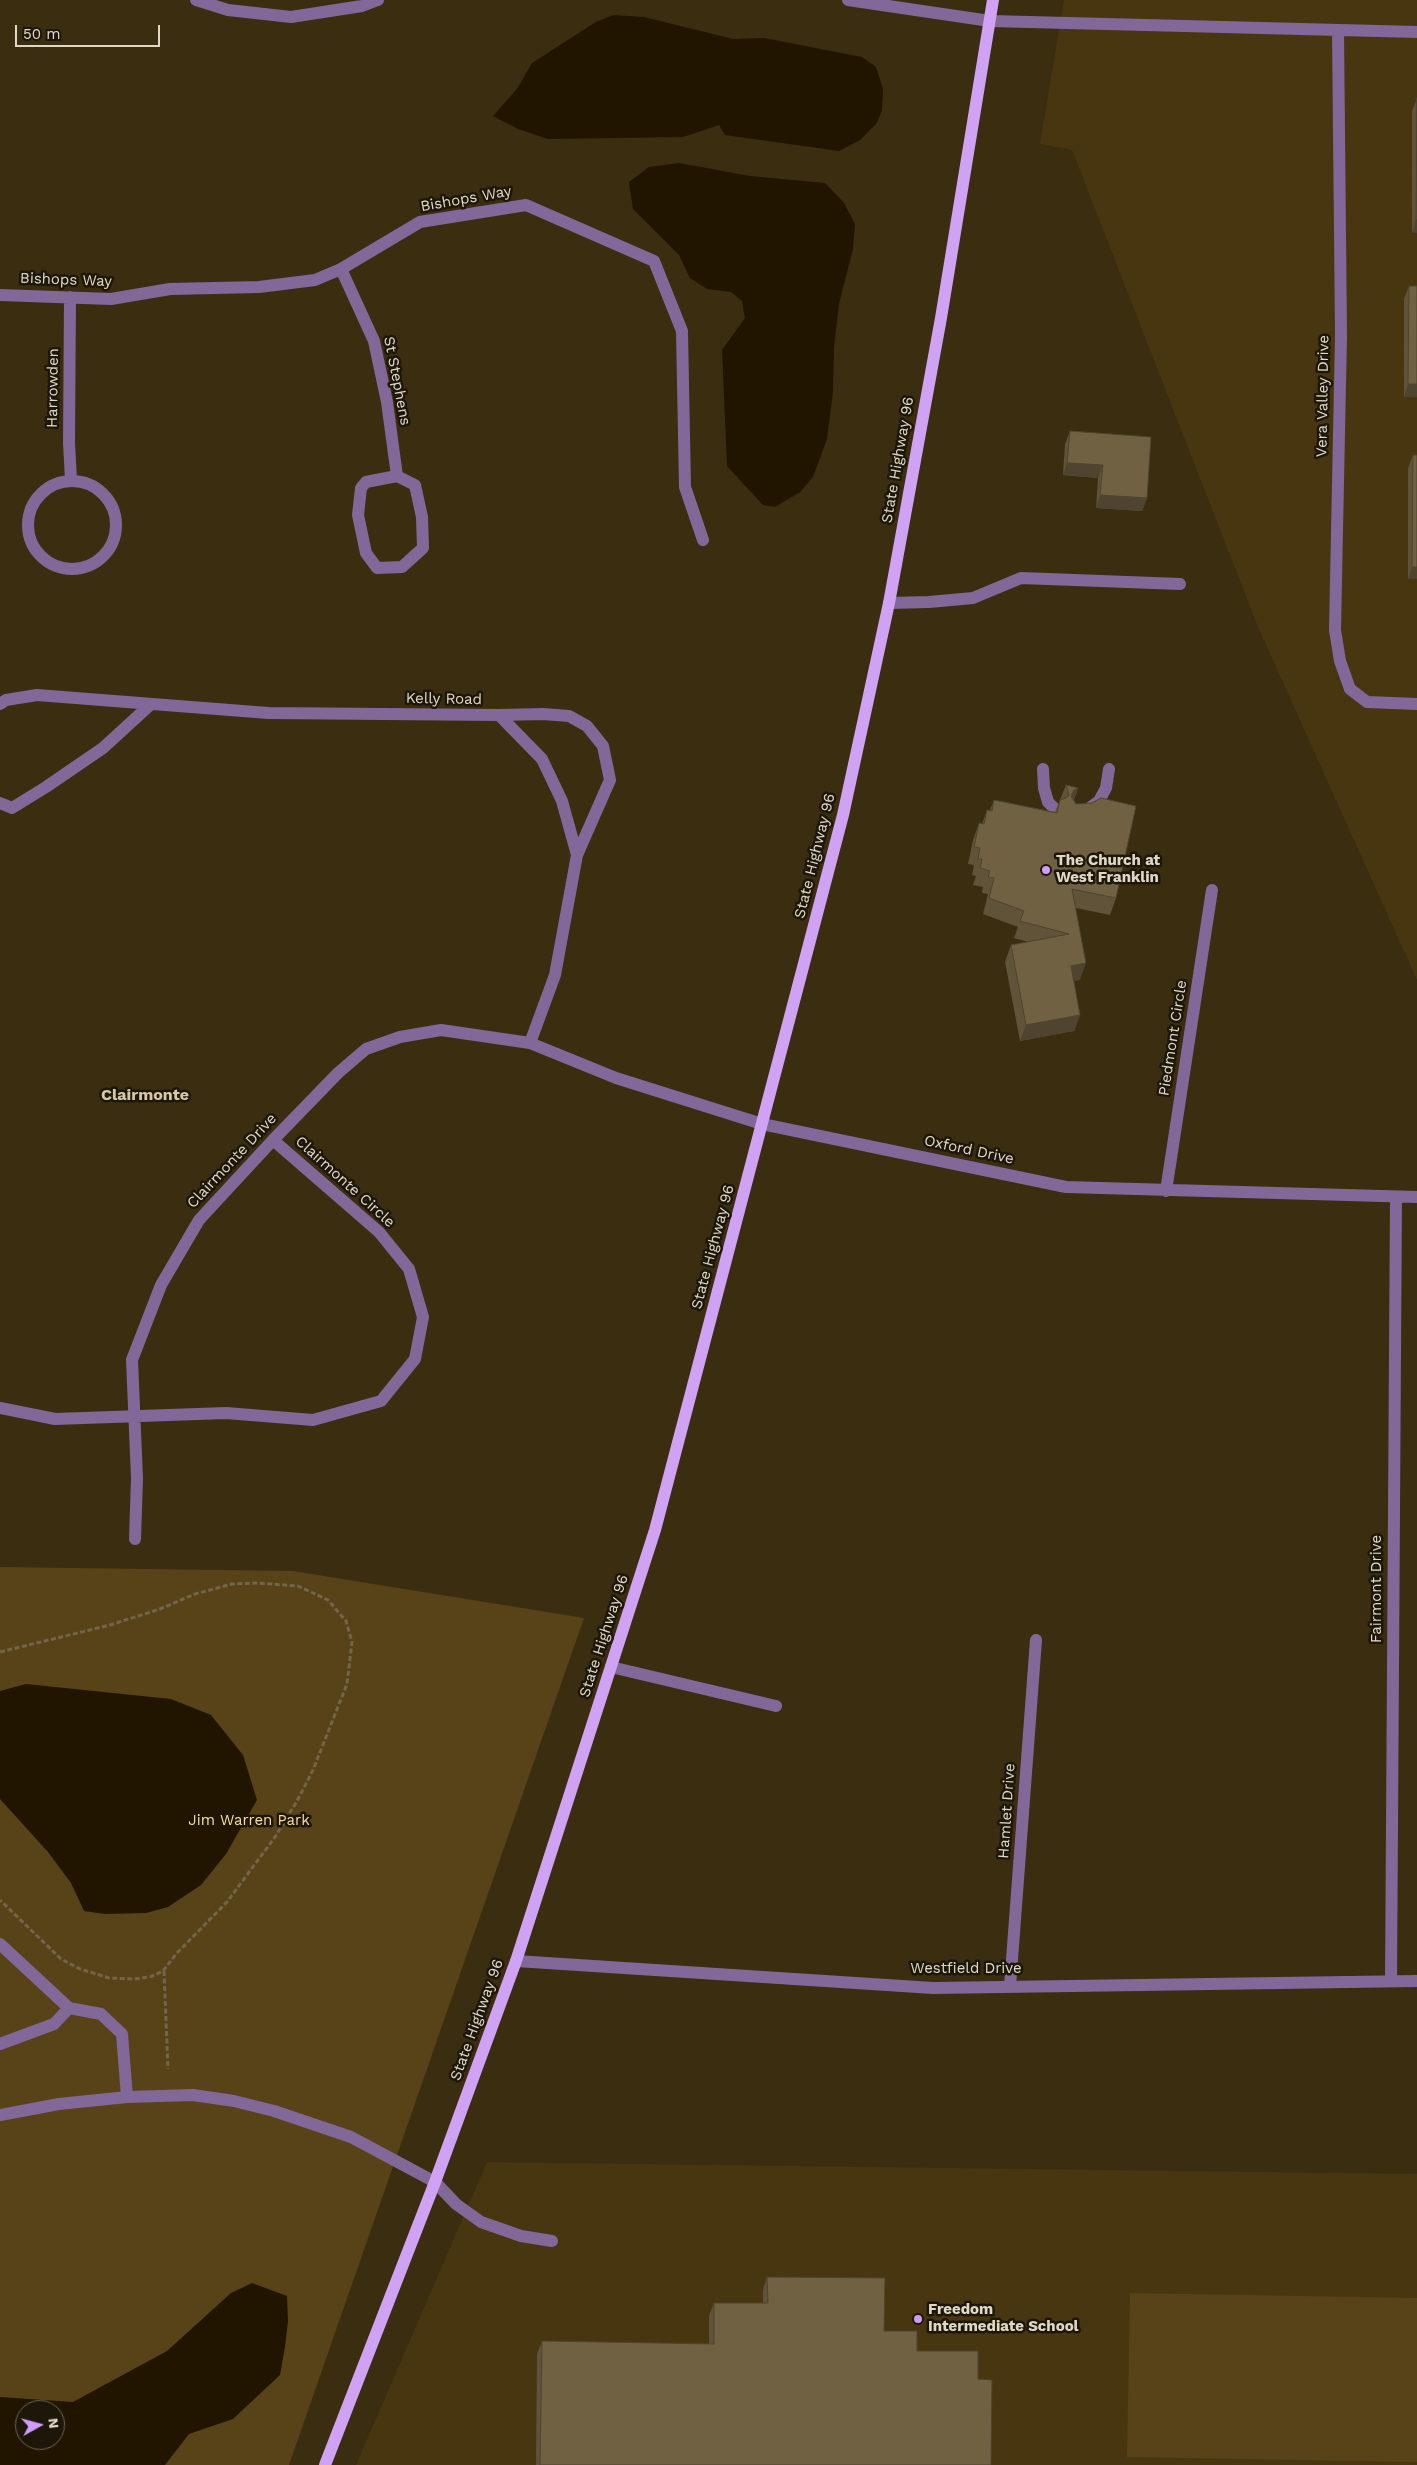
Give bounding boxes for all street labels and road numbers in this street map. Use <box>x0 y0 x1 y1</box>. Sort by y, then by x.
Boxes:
street label: Bishops Way <box>419 182 513 216</box>
street label: Bishops Way <box>20 269 112 291</box>
street label: St Stephens <box>380 335 414 427</box>
street label: Vera Valley Drive <box>1313 335 1333 457</box>
street label: Harrowden <box>43 348 63 428</box>
street label: State Highway 96 <box>878 395 918 525</box>
street label: Kelly Road <box>406 689 482 709</box>
street label: State Highway 96 <box>791 792 839 920</box>
street label: Piedmont Circle <box>1155 979 1191 1097</box>
street label: Clairmonte Drive <box>183 1110 281 1212</box>
street label: Oxford Drive <box>922 1132 1016 1168</box>
street label: Clairmonte Circle <box>291 1133 399 1231</box>
street label: State Highway 96 <box>688 1183 738 1311</box>
street label: Fairmont Drive <box>1368 1535 1386 1643</box>
street label: State Highway 96 <box>576 1572 632 1700</box>
street label: Hamlet Drive <box>995 1763 1019 1859</box>
street label: State Highway 96 <box>447 1957 507 2083</box>
street label: Westfield Drive <box>910 1960 1022 1978</box>

